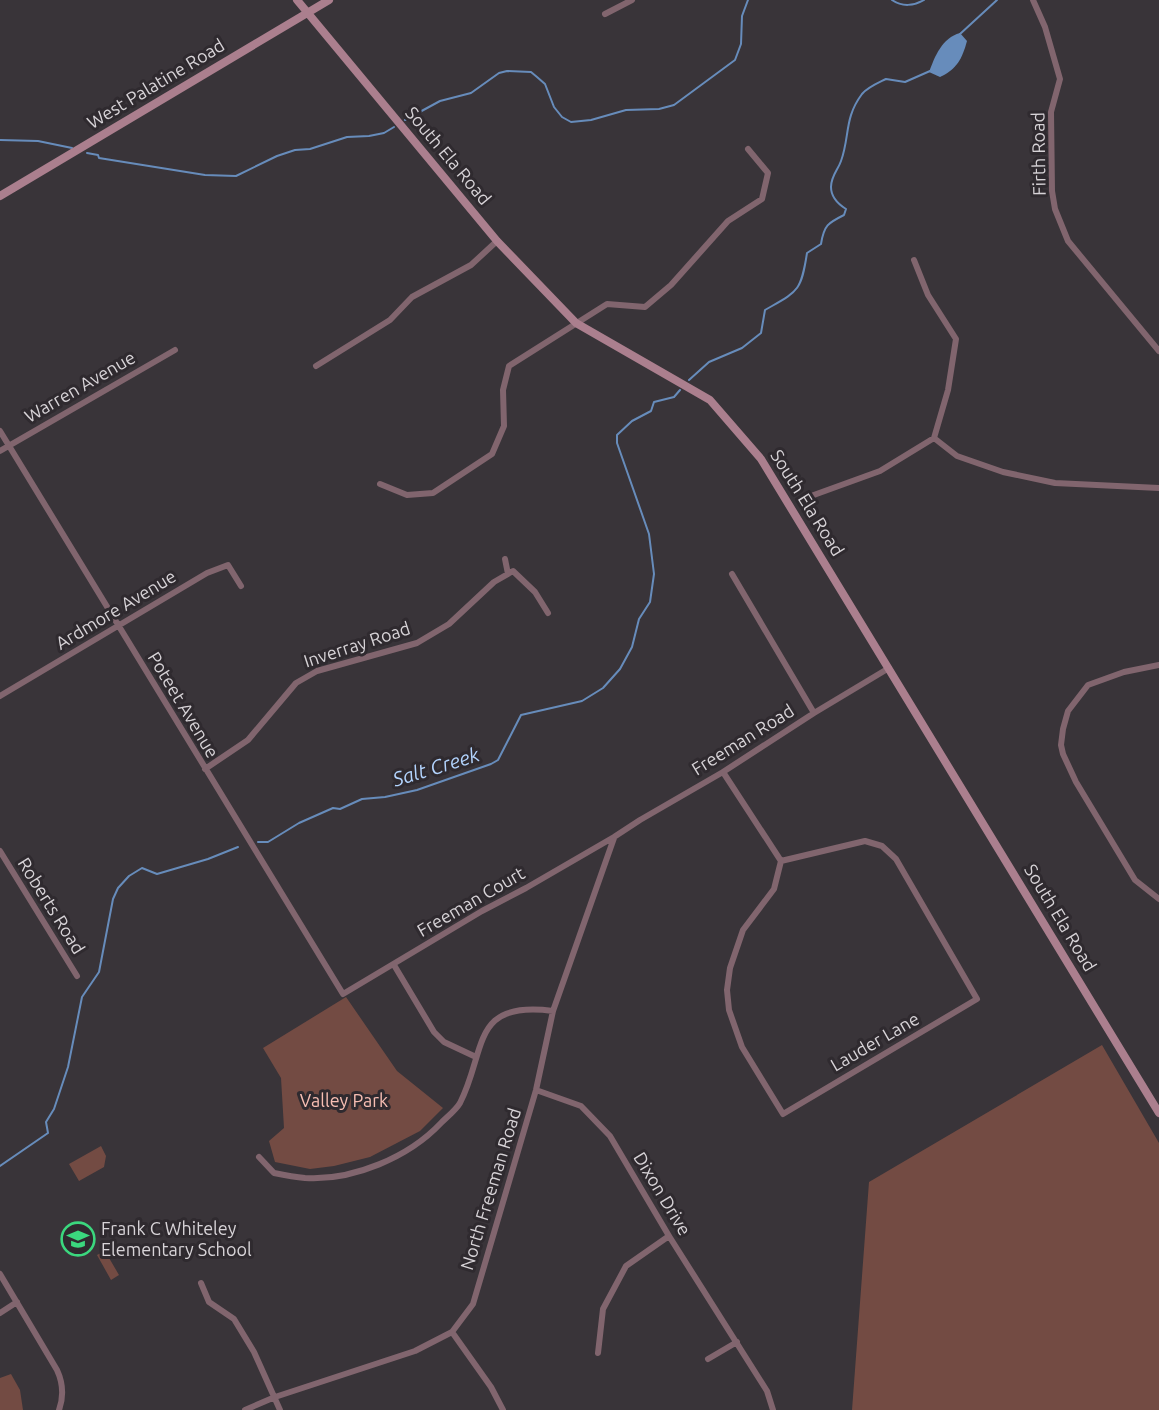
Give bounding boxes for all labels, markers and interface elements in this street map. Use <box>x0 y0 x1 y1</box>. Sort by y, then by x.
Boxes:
street label: West Palatine Road <box>83 34 228 132</box>
street label: South Ela Road <box>402 102 495 208</box>
street label: Firth Road <box>1027 112 1049 196</box>
street label: Warren Avenue <box>21 346 138 426</box>
street label: South Ela Road <box>767 446 849 559</box>
street label: Ardmore Avenue <box>52 565 179 653</box>
street label: Inverray Road <box>301 617 412 671</box>
street label: Poteet Avenue <box>144 648 223 761</box>
street label: Freeman Road <box>688 700 797 779</box>
water label: Salt Creek <box>389 742 483 791</box>
street label: Roberts Road <box>14 854 89 957</box>
street label: South Ela Road <box>1021 860 1101 975</box>
street label: Freeman Court <box>413 862 528 940</box>
street label: Lauder Lane <box>827 1008 922 1074</box>
park label: Valley Park <box>300 1090 388 1110</box>
street label: North Freeman Road <box>456 1105 524 1272</box>
street label: Dixon Drive <box>630 1148 695 1239</box>
place label: Frank C Whiteley Elementary School <box>101 1218 252 1259</box>
school or university icon: Frank C Whiteley Elementary School <box>60 1221 96 1257</box>

